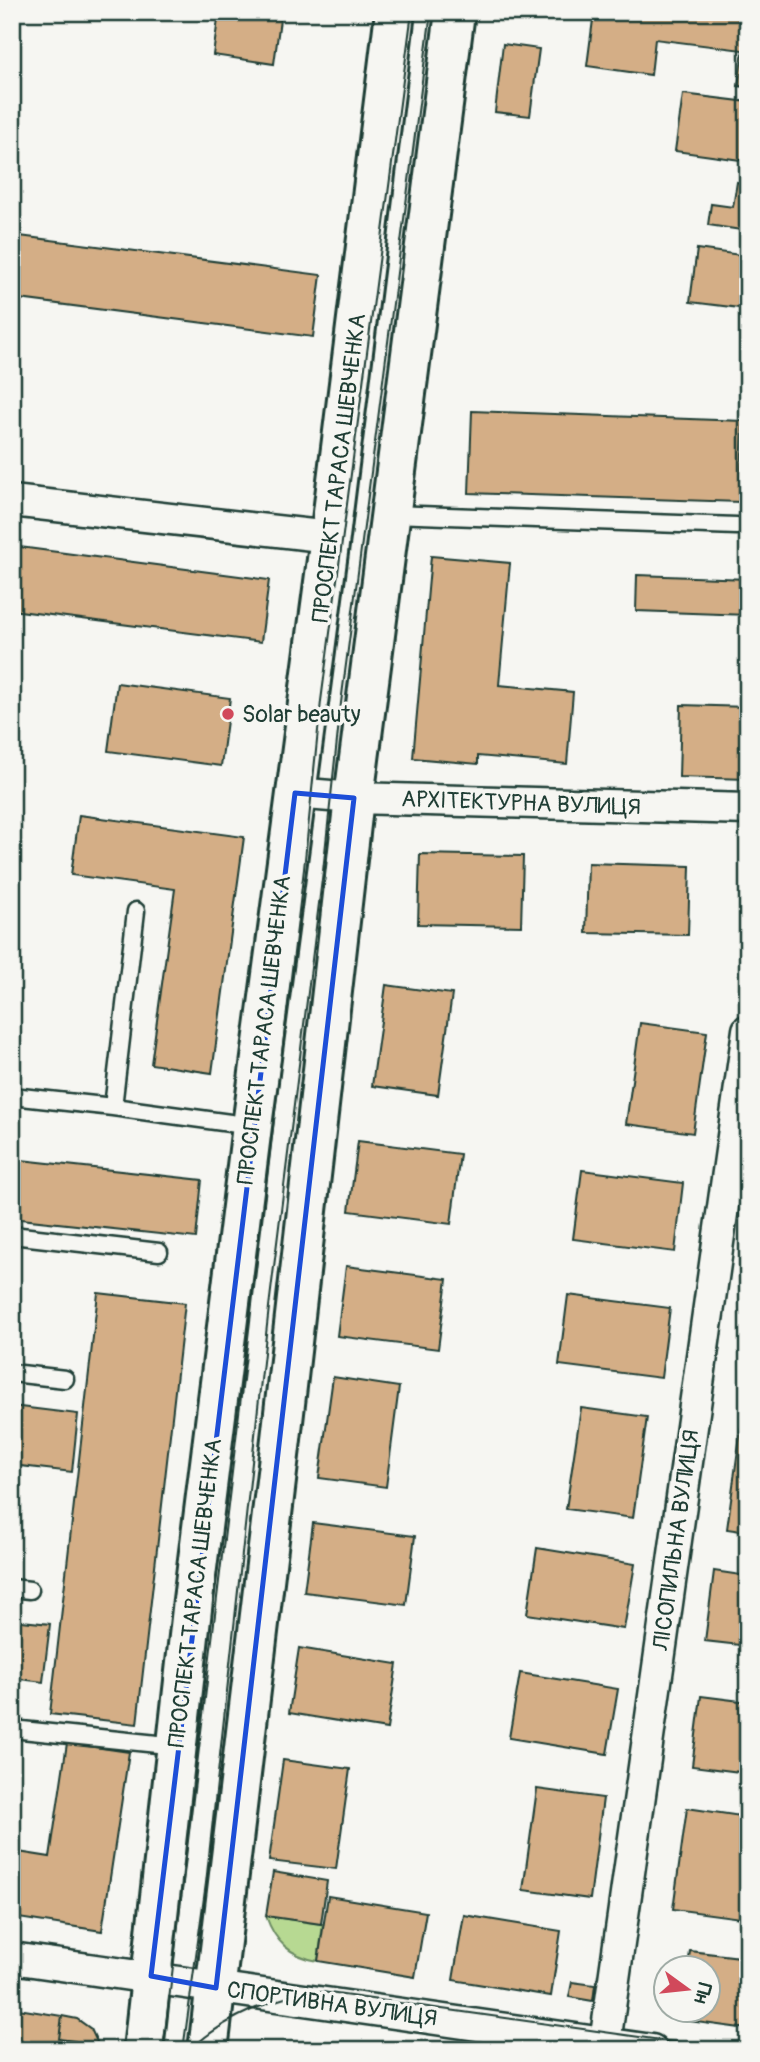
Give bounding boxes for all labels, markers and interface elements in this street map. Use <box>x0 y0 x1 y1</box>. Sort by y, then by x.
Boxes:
street label: ПРОСПЕКТ ТАРАСА ШЕВЧЕНКА <box>306 312 372 624</box>
place label: Solar beauty <box>242 700 361 729</box>
marker: Solar beauty <box>220 706 236 722</box>
street label: АРХІТЕКТУРНА ВУЛИЦЯ <box>401 784 641 822</box>
street label: ПРОСПЕКТ ТАРАСА ШЕВЧЕНКА <box>231 874 297 1186</box>
street label: ЛІСОПИЛЬНА ВУЛИЦЯ <box>646 1428 706 1653</box>
street label: ПРОСПЕКТ ТАРАСА ШЕВЧЕНКА <box>162 1437 228 1749</box>
north arrow <box>652 1954 722 2024</box>
street label: СПОРТИВНА ВУЛИЦЯ <box>225 1975 439 2033</box>
text: Пн <box>688 1980 717 2006</box>

